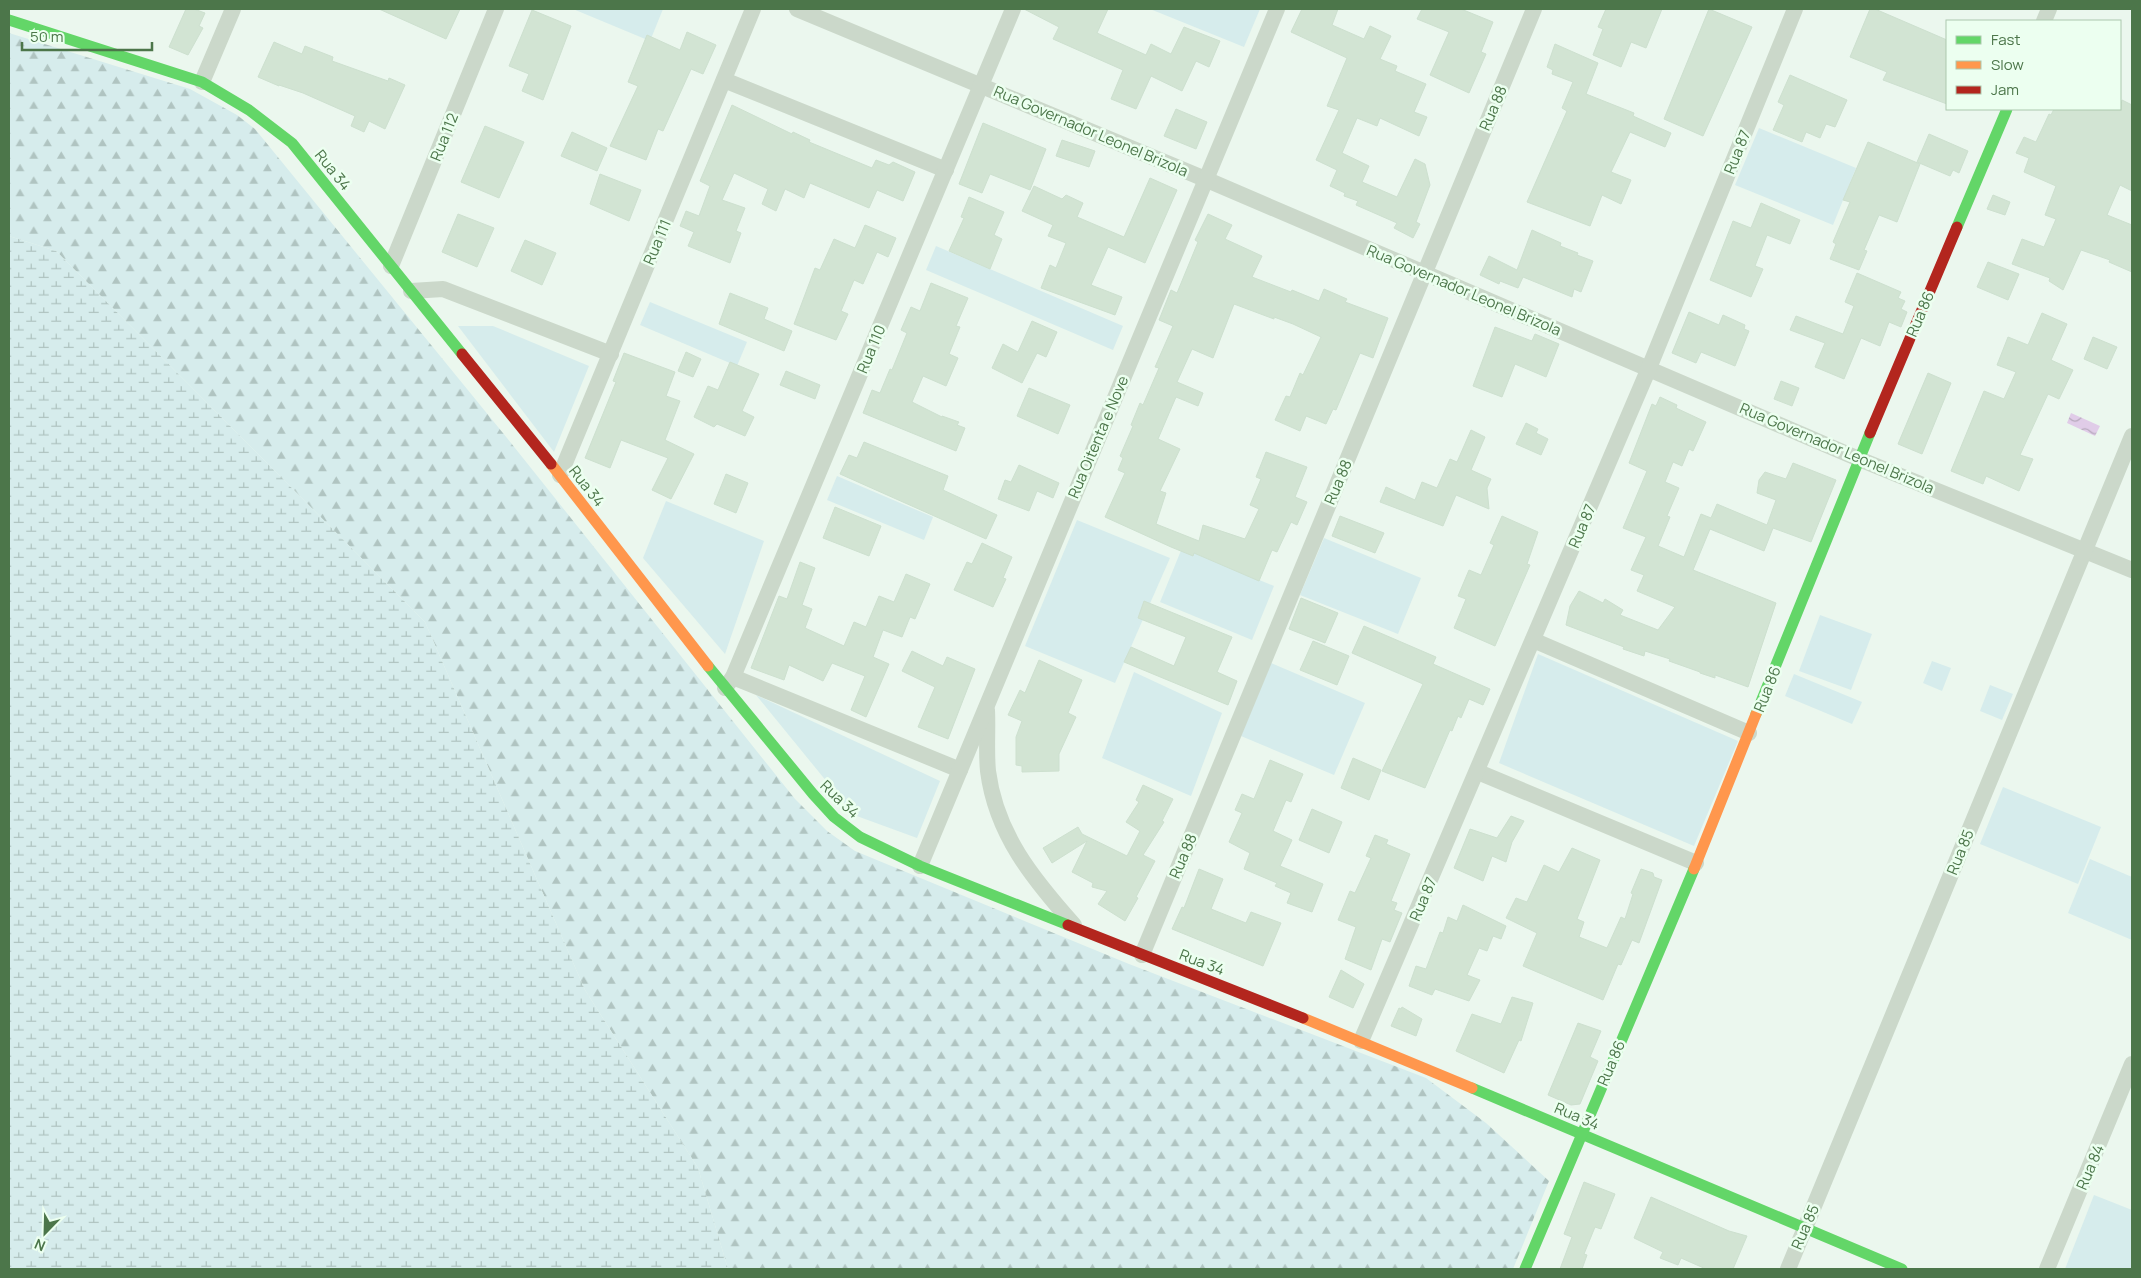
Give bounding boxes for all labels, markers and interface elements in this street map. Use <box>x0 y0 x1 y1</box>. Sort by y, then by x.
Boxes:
scale bar <box>22 20 152 52</box>
legend <box>1946 20 2121 110</box>
text: 50 m <box>30 26 64 47</box>
text: Fast <box>1991 29 2020 50</box>
text: Slow <box>1991 54 2024 75</box>
text: Jam <box>1991 79 2019 100</box>
street label: Rua Governador Leonel Brizola <box>991 80 1191 182</box>
street label: Rua 88 <box>1474 82 1512 134</box>
street label: Rua 112 <box>425 110 463 164</box>
street label: Rua 87 <box>1719 127 1755 177</box>
street label: Rua 34 <box>310 145 356 195</box>
street label: Rua 111 <box>638 216 676 268</box>
street label: Rua Governador Leonel Brizola <box>1364 239 1564 341</box>
street label: Rua 86 <box>1901 288 1939 340</box>
street label: Rua 110 <box>851 322 891 376</box>
street label: Rua Oitenta e Nove <box>1063 372 1133 502</box>
street label: Rua Governador Leonel Brizola <box>1737 397 1937 499</box>
street label: Rua 88 <box>1319 456 1357 508</box>
street label: Rua 34 <box>564 461 610 511</box>
street label: Rua 87 <box>1563 501 1601 551</box>
street label: Rua 86 <box>1748 663 1786 715</box>
street label: Rua 34 <box>816 775 864 823</box>
street label: Rua 85 <box>1941 826 1979 878</box>
street label: Rua 88 <box>1164 830 1202 882</box>
street label: Rua 87 <box>1404 874 1442 924</box>
street label: Rua 34 <box>1176 944 1228 980</box>
street label: Rua 86 <box>1592 1037 1630 1089</box>
street label: Rua 34 <box>1551 1097 1603 1135</box>
street label: Rua 84 <box>2071 1141 2109 1193</box>
street label: Rua 85 <box>1786 1201 1824 1253</box>
north arrow <box>20 1208 70 1258</box>
text: N <box>31 1235 48 1256</box>

